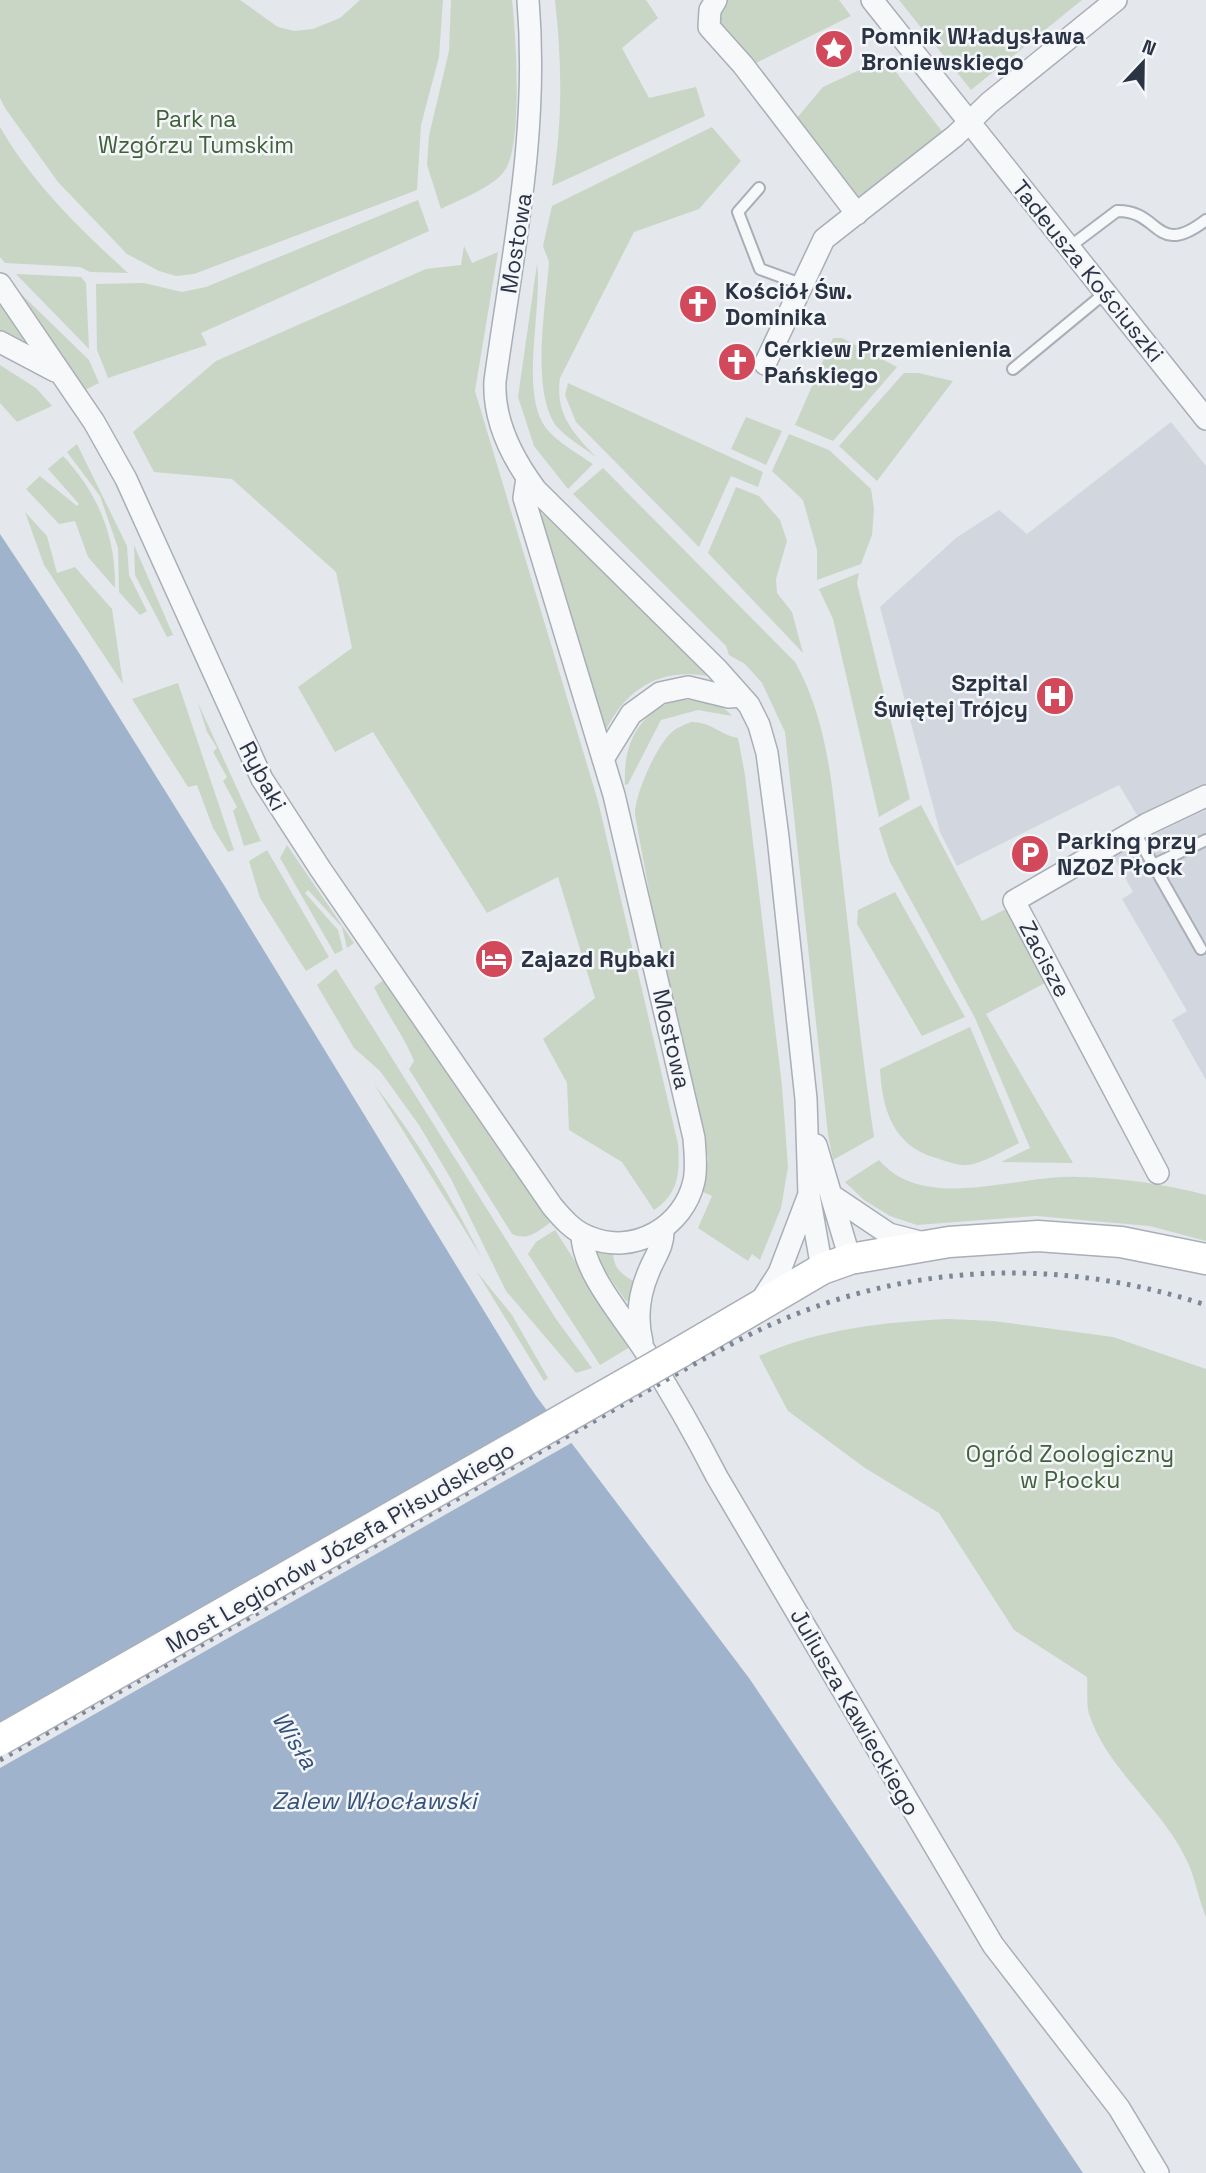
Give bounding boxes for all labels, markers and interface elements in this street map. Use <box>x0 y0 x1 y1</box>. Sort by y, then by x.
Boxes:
place label: Pomnik Władysława Broniewskiego <box>861 21 1086 77</box>
place icon: Pomnik Władysława Broniewskiego <box>813 28 855 70</box>
north arrow <box>1108 28 1178 98</box>
text: N <box>1139 34 1160 62</box>
park label: Park na Wzgórzu Tumskim <box>98 104 294 160</box>
street label: Tadeusza Kościuszki <box>1005 174 1171 368</box>
street label: Mostowa <box>493 190 539 296</box>
place label: Kościół Św. Dominika <box>725 276 853 332</box>
church icon: Kościół Św. Dominika <box>677 283 719 325</box>
place label: Cerkiew Przemienienia Pańskiego <box>764 334 1012 390</box>
church icon: Cerkiew Przemienienia Pańskiego <box>716 341 758 383</box>
place label: Szpital Świętej Trójcy <box>874 668 1028 724</box>
hospital icon: Szpital Świętej Trójcy <box>1034 675 1076 717</box>
street label: Rybaki <box>232 736 294 816</box>
place label: Parking przy NZOZ Płock <box>1057 826 1197 882</box>
parking icon: Parking przy NZOZ Płock <box>1009 833 1051 875</box>
street label: Zacisze <box>1012 915 1078 1003</box>
hotel icon: Zajazd Rybaki <box>473 938 515 980</box>
place label: Zajazd Rybaki <box>521 944 675 974</box>
street label: Mostowa <box>646 986 698 1092</box>
street label: Most Legionów Józefa Piłsudskiego <box>160 1435 520 1659</box>
park label: Ogród Zoologiczny w Płocku <box>966 1439 1174 1495</box>
street label: Juliusza Kawieckiego <box>783 1603 927 1821</box>
water label: Wisła <box>265 1705 325 1775</box>
water label: Zalew Włocławski <box>272 1785 479 1816</box>

